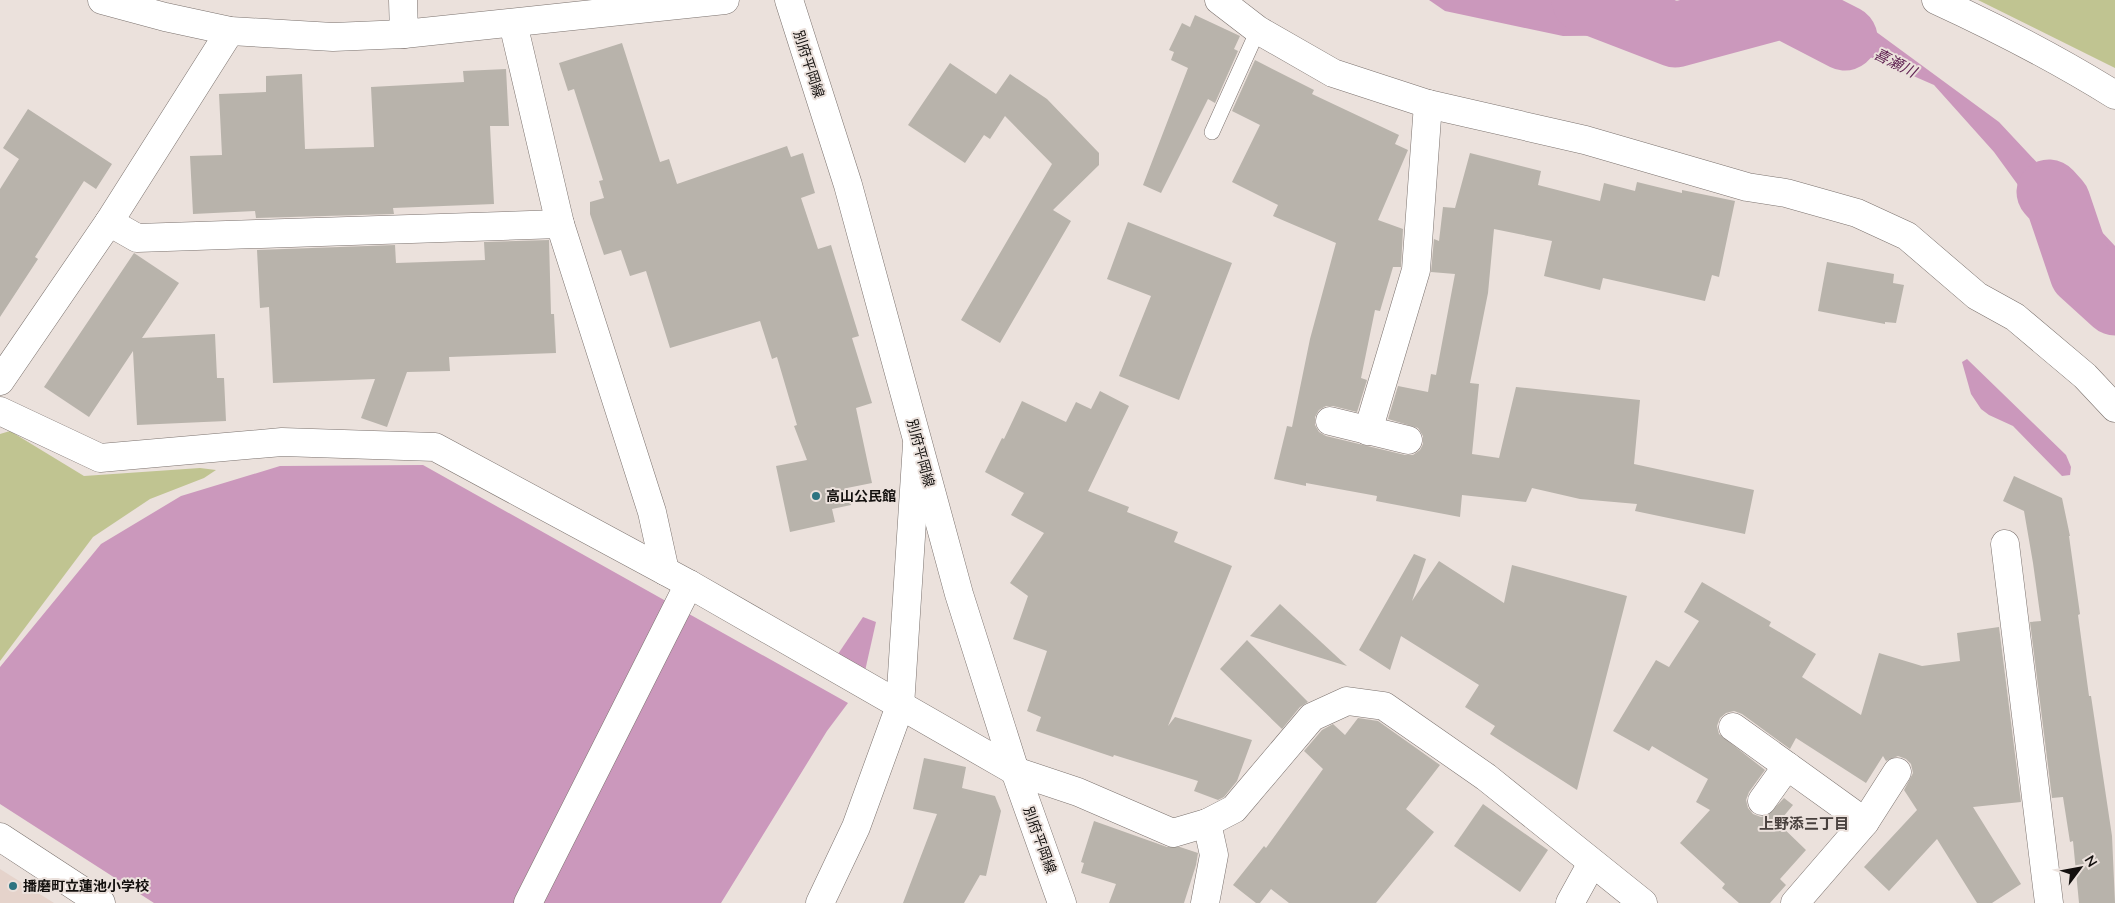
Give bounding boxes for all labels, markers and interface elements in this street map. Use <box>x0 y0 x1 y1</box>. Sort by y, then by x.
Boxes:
street label: 別府平岡線 <box>790 28 828 100</box>
water label: 喜瀬川 <box>1871 44 1921 82</box>
street label: 別府平岡線 <box>903 417 939 489</box>
place label: 高山公民館 <box>826 487 896 505</box>
marker: 高山公民館 <box>810 490 822 502</box>
street label: 別府平岡線 <box>1020 804 1060 876</box>
district label: 上野添三丁目 <box>1759 814 1849 833</box>
north arrow <box>2055 843 2105 893</box>
text: N <box>2081 852 2101 870</box>
place label: 播磨町立蓮池小学校 <box>23 877 149 895</box>
marker: 播磨町立蓮池小学校 <box>7 880 19 892</box>

